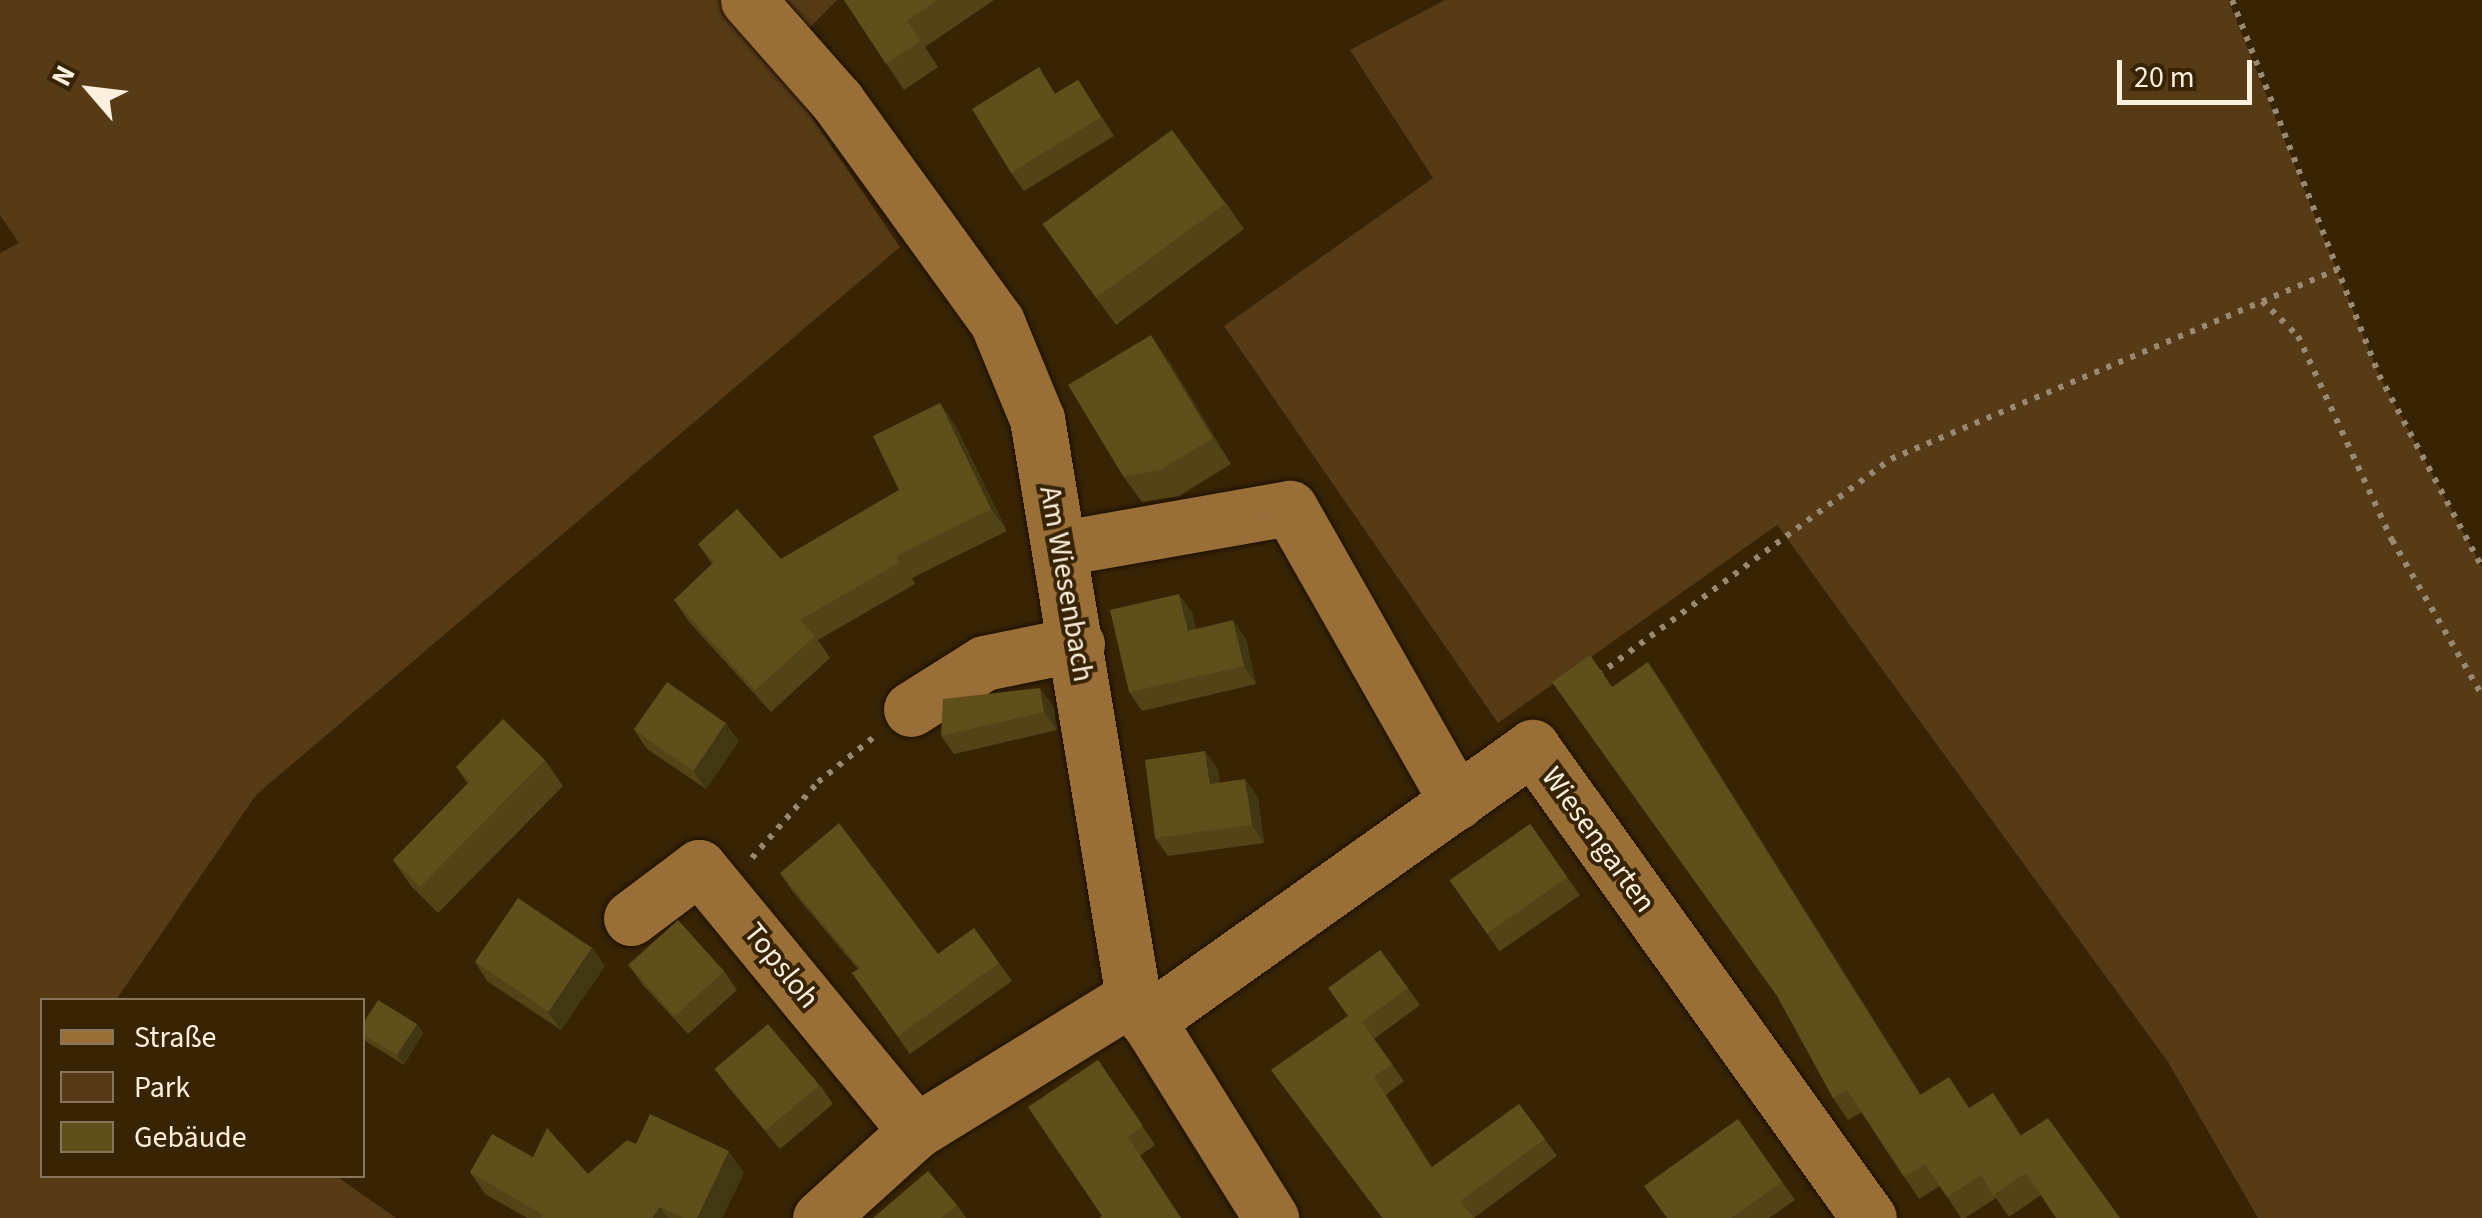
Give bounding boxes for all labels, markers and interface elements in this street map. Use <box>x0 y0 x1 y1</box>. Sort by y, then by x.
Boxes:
north arrow <box>40 40 140 140</box>
scale bar <box>2122 40 2257 102</box>
text: 20 m <box>2134 56 2195 99</box>
text: N <box>41 58 86 94</box>
street label: Am Wiesenbach <box>1031 483 1101 685</box>
street label: Wiesengarten <box>1533 760 1663 920</box>
street label: Topsloh <box>736 916 826 1016</box>
legend <box>40 998 365 1178</box>
text: Straße <box>134 1016 216 1059</box>
text: Park <box>134 1066 190 1109</box>
text: Gebäude <box>134 1116 247 1159</box>

